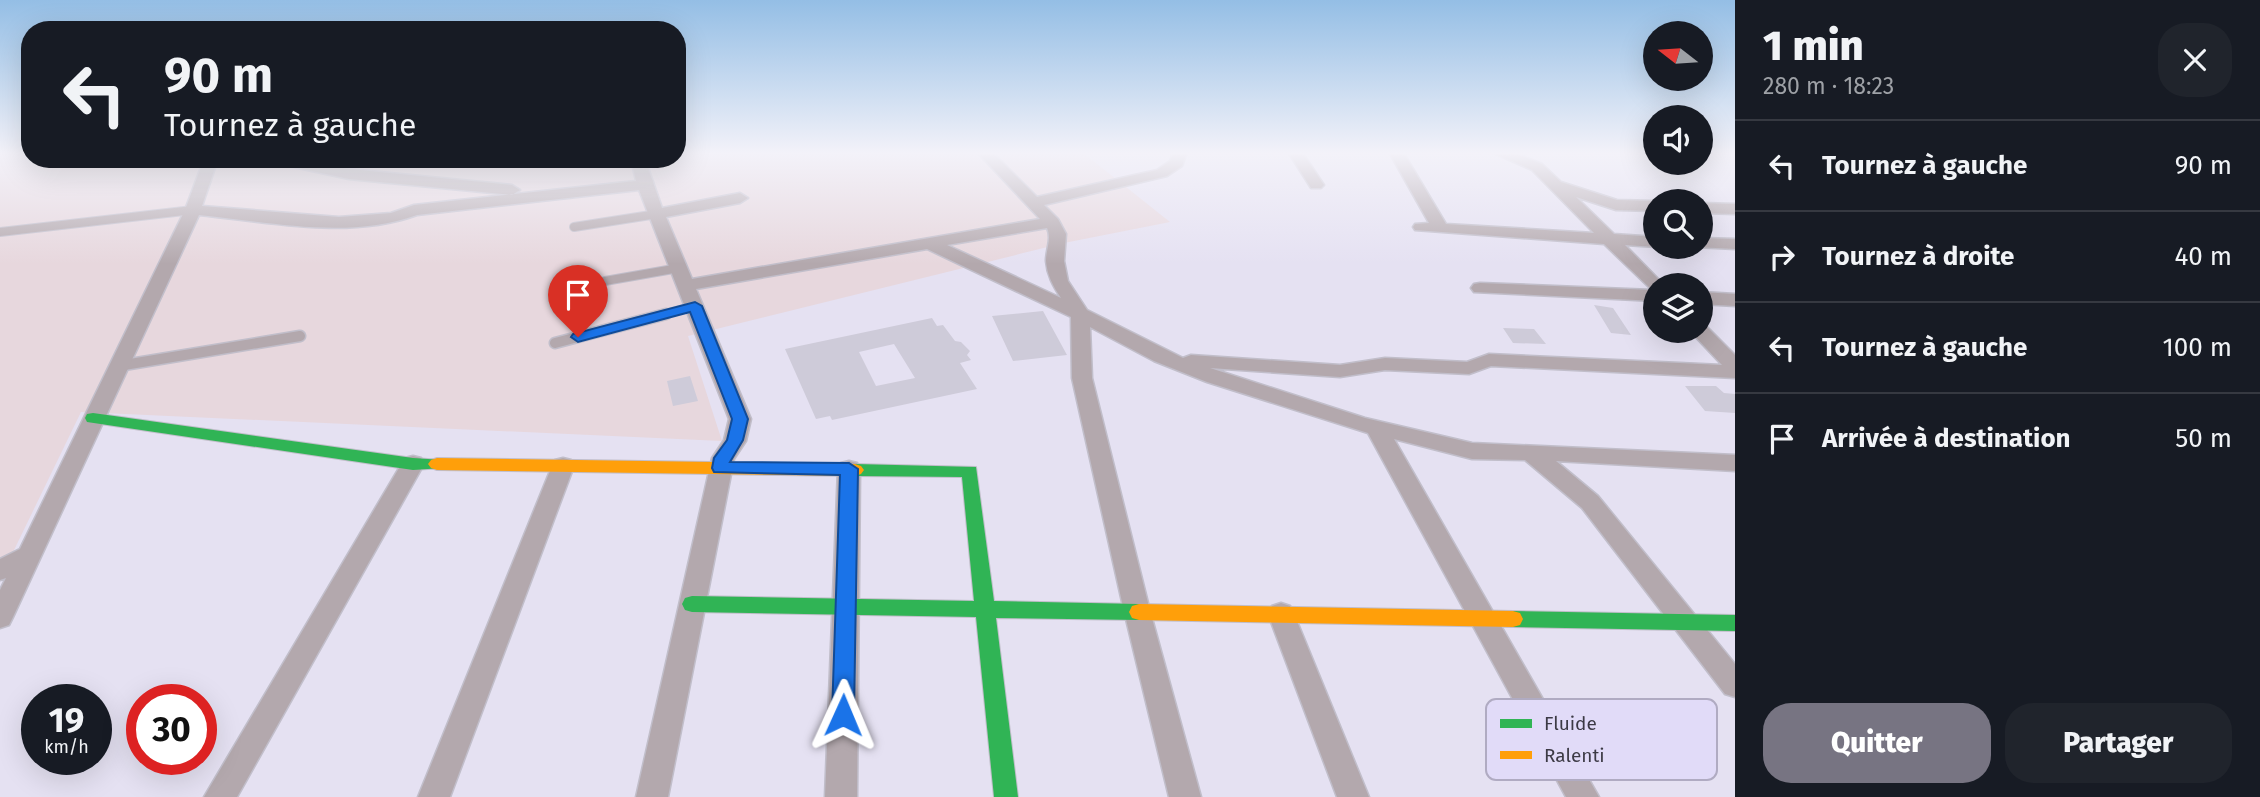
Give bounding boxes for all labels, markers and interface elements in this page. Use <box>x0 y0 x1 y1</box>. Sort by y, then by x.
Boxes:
north arrow <box>1643 21 1713 91</box>
map controls <box>1643 21 1713 343</box>
text: 1 min <box>1763 21 1864 71</box>
button: close <box>2158 23 2232 97</box>
text: 90 m <box>164 46 273 105</box>
icon: left <box>49 49 140 140</box>
text: 280 m · 18:23 <box>1763 72 1894 100</box>
button: sound <box>1643 105 1713 175</box>
text: Tournez à gauche <box>164 106 416 144</box>
icon: left <box>1763 147 1801 185</box>
text: Tournez à gauche <box>1822 150 2027 181</box>
text: 90 m <box>2175 150 2232 181</box>
button: search <box>1643 189 1713 259</box>
icon: right <box>1763 238 1801 276</box>
text: Tournez à droite <box>1822 241 2014 272</box>
text: 40 m <box>2174 241 2232 272</box>
pin <box>548 265 608 337</box>
button: layers <box>1643 273 1713 343</box>
icon: arrive <box>559 276 597 314</box>
icon: left <box>1763 329 1801 367</box>
text: Tournez à gauche <box>1822 332 2027 363</box>
text: 100 m <box>2163 332 2232 363</box>
icon: arrive <box>1763 420 1801 458</box>
text: Arrivée à destination <box>1822 423 2071 454</box>
text: 50 m <box>2175 423 2232 454</box>
position arrow <box>806 678 880 752</box>
speed limit sign: 30 <box>126 684 217 775</box>
text: 19 <box>49 699 84 741</box>
legend <box>1486 699 1717 780</box>
button: Quitter <box>1763 703 1991 783</box>
button: Partager <box>2005 703 2232 783</box>
text: Fluide <box>1544 712 1597 735</box>
text: km/h <box>44 736 89 758</box>
text: Ralenti <box>1544 744 1605 767</box>

